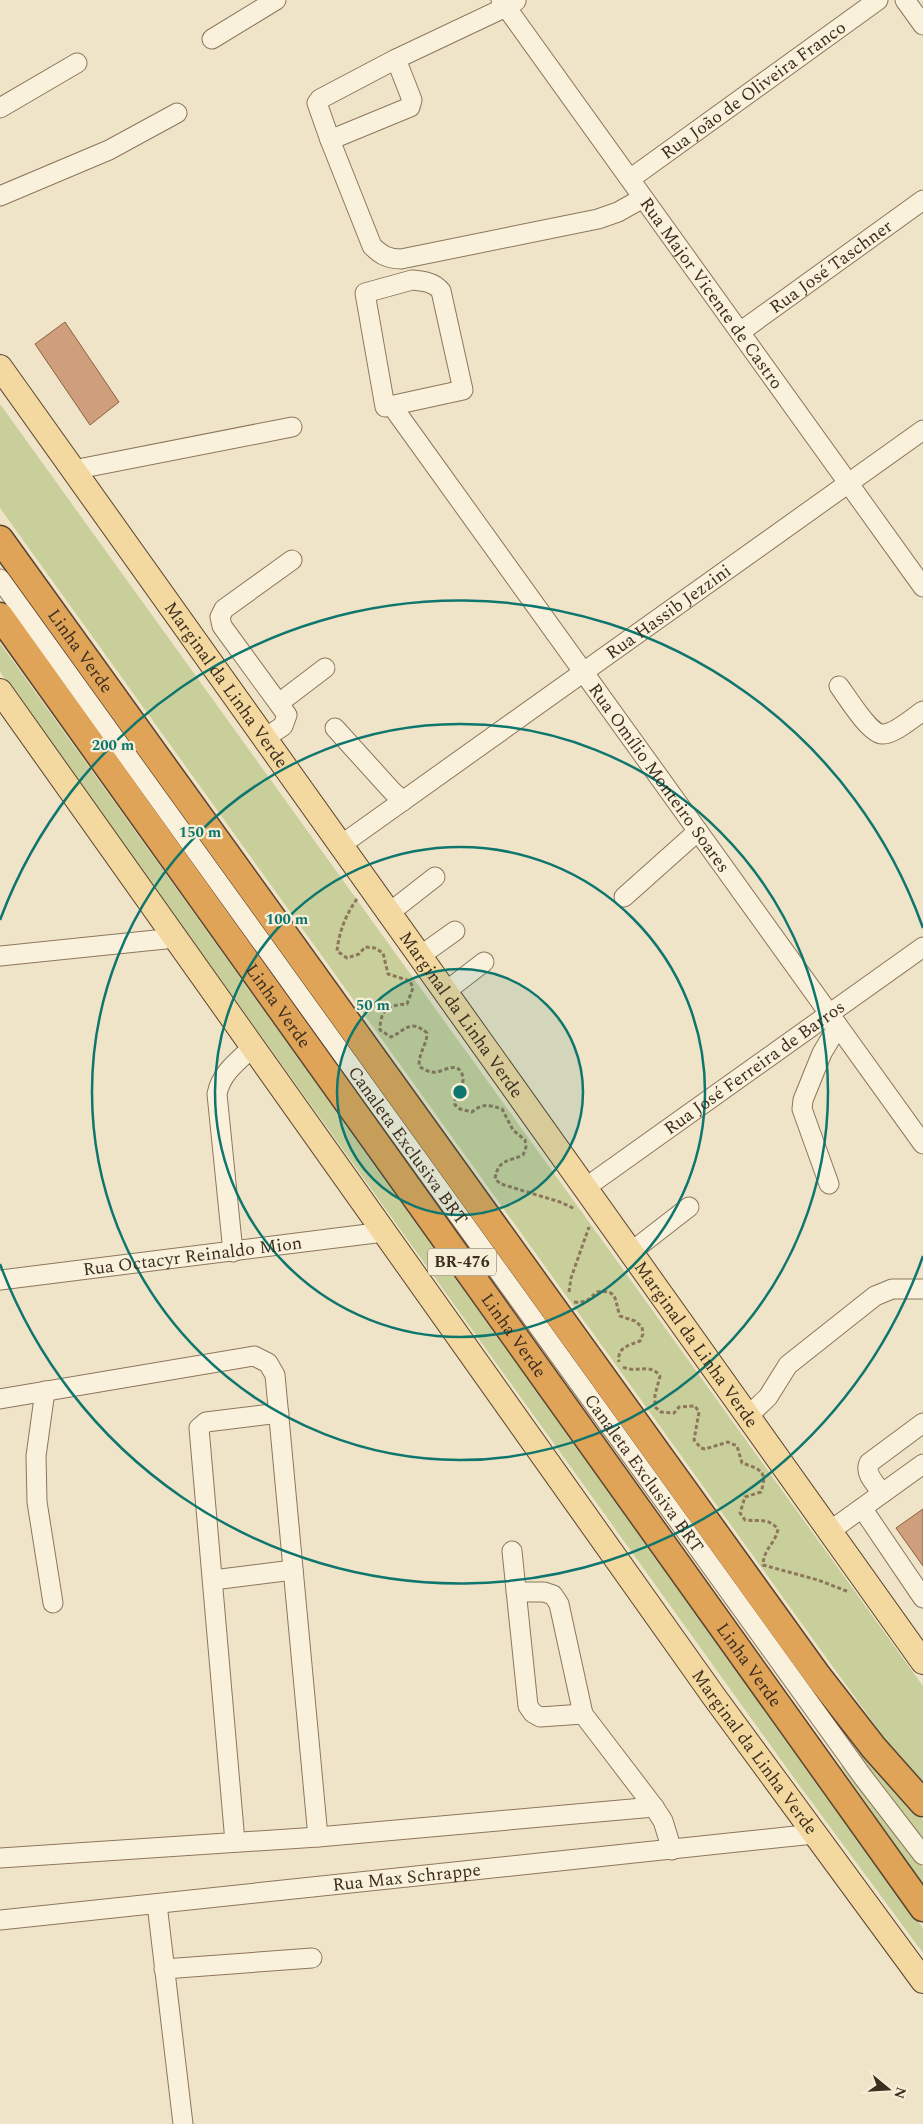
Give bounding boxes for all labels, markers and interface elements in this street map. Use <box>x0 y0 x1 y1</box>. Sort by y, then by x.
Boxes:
street label: Rua João de Oliveira Franco <box>655 14 851 166</box>
street label: Rua Major Vicente de Castro <box>633 191 790 395</box>
street label: Rua José Taschner <box>764 213 898 320</box>
street label: Rua Hassib Jezzini <box>600 557 737 666</box>
street label: Marginal da Linha Verde <box>158 596 295 774</box>
street label: Linha Verde <box>41 603 120 699</box>
street label: Rua Omílio Monteiro Soares <box>582 677 737 878</box>
text: 200 m <box>92 734 135 757</box>
text: 150 m <box>179 821 222 844</box>
text: 100 m <box>266 908 309 931</box>
street label: Marginal da Linha Verde <box>393 925 530 1103</box>
street label: Linha Verde <box>239 958 318 1054</box>
street label: Rua José Ferreira de Barros <box>658 993 851 1141</box>
text: 50 m <box>356 994 391 1017</box>
street label: Canaleta Exclusiva BRT <box>341 1060 475 1230</box>
centre of rings <box>451 1083 469 1101</box>
street label: Rua Octacyr Reinaldo Mion <box>81 1229 304 1283</box>
road number: BR-476 <box>428 1248 496 1276</box>
street label: Marginal da Linha Verde <box>628 1255 765 1433</box>
street label: Linha Verde <box>474 1287 553 1383</box>
street label: Canaleta Exclusiva BRT <box>578 1388 711 1558</box>
street label: Linha Verde <box>710 1617 789 1713</box>
street label: Marginal da Linha Verde <box>685 1664 825 1840</box>
street label: Rua Max Schrappe <box>331 1856 482 1898</box>
north arrow <box>863 2064 913 2114</box>
text: N <box>888 2084 912 2102</box>

